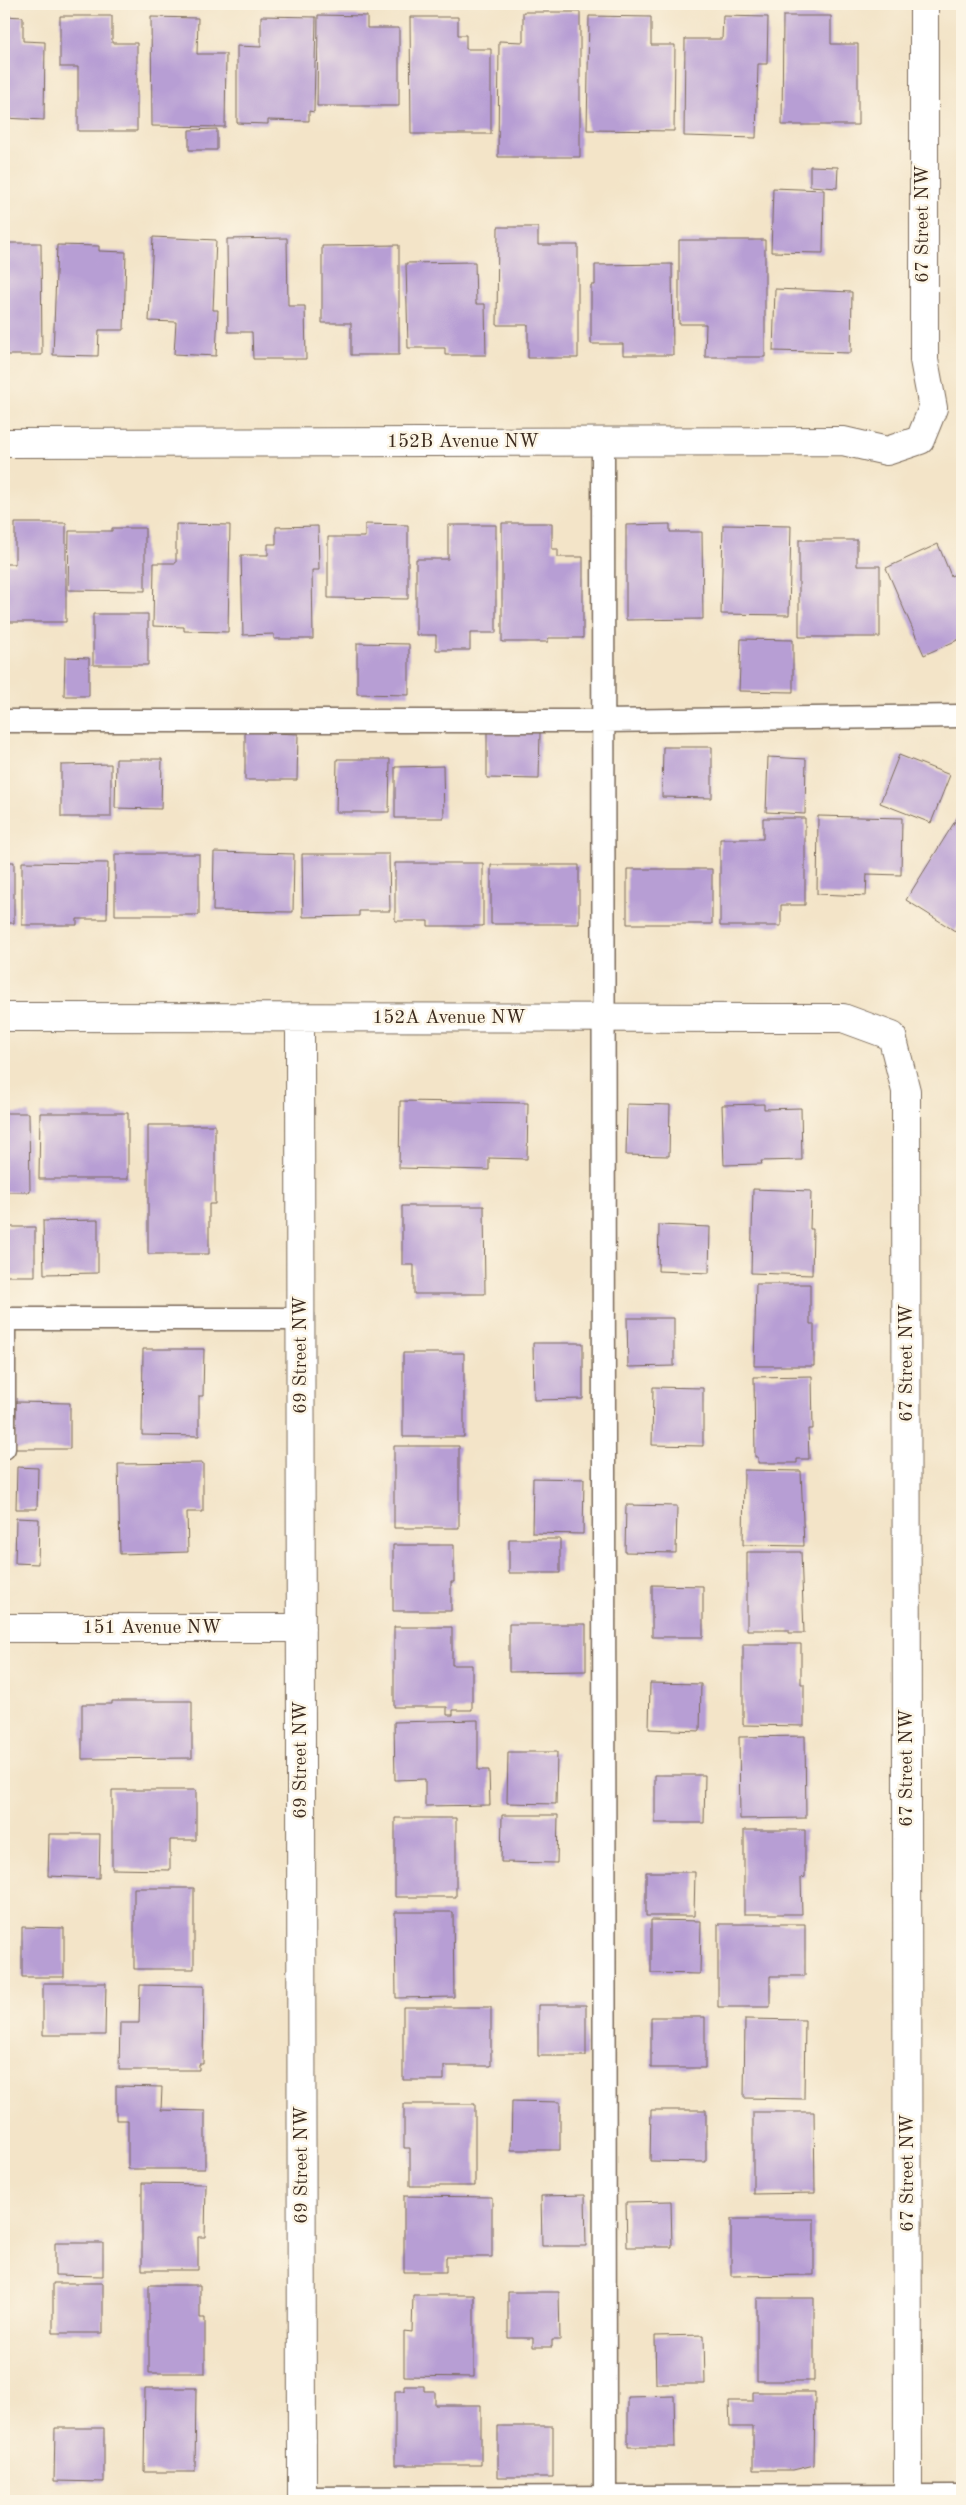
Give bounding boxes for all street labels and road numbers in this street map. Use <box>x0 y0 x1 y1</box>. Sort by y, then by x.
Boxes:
street label: 67 Street NW <box>914 165 933 283</box>
street label: 152B Avenue NW <box>387 433 539 452</box>
street label: 152A Avenue NW <box>372 1009 526 1028</box>
street label: 69 Street NW <box>292 1296 311 1414</box>
street label: 67 Street NW <box>898 1304 917 1422</box>
street label: 151 Avenue NW <box>83 1619 221 1638</box>
street label: 69 Street NW <box>292 1701 311 1819</box>
street label: 67 Street NW <box>898 1709 917 1827</box>
street label: 69 Street NW <box>293 2106 312 2224</box>
street label: 67 Street NW <box>899 2114 918 2232</box>

